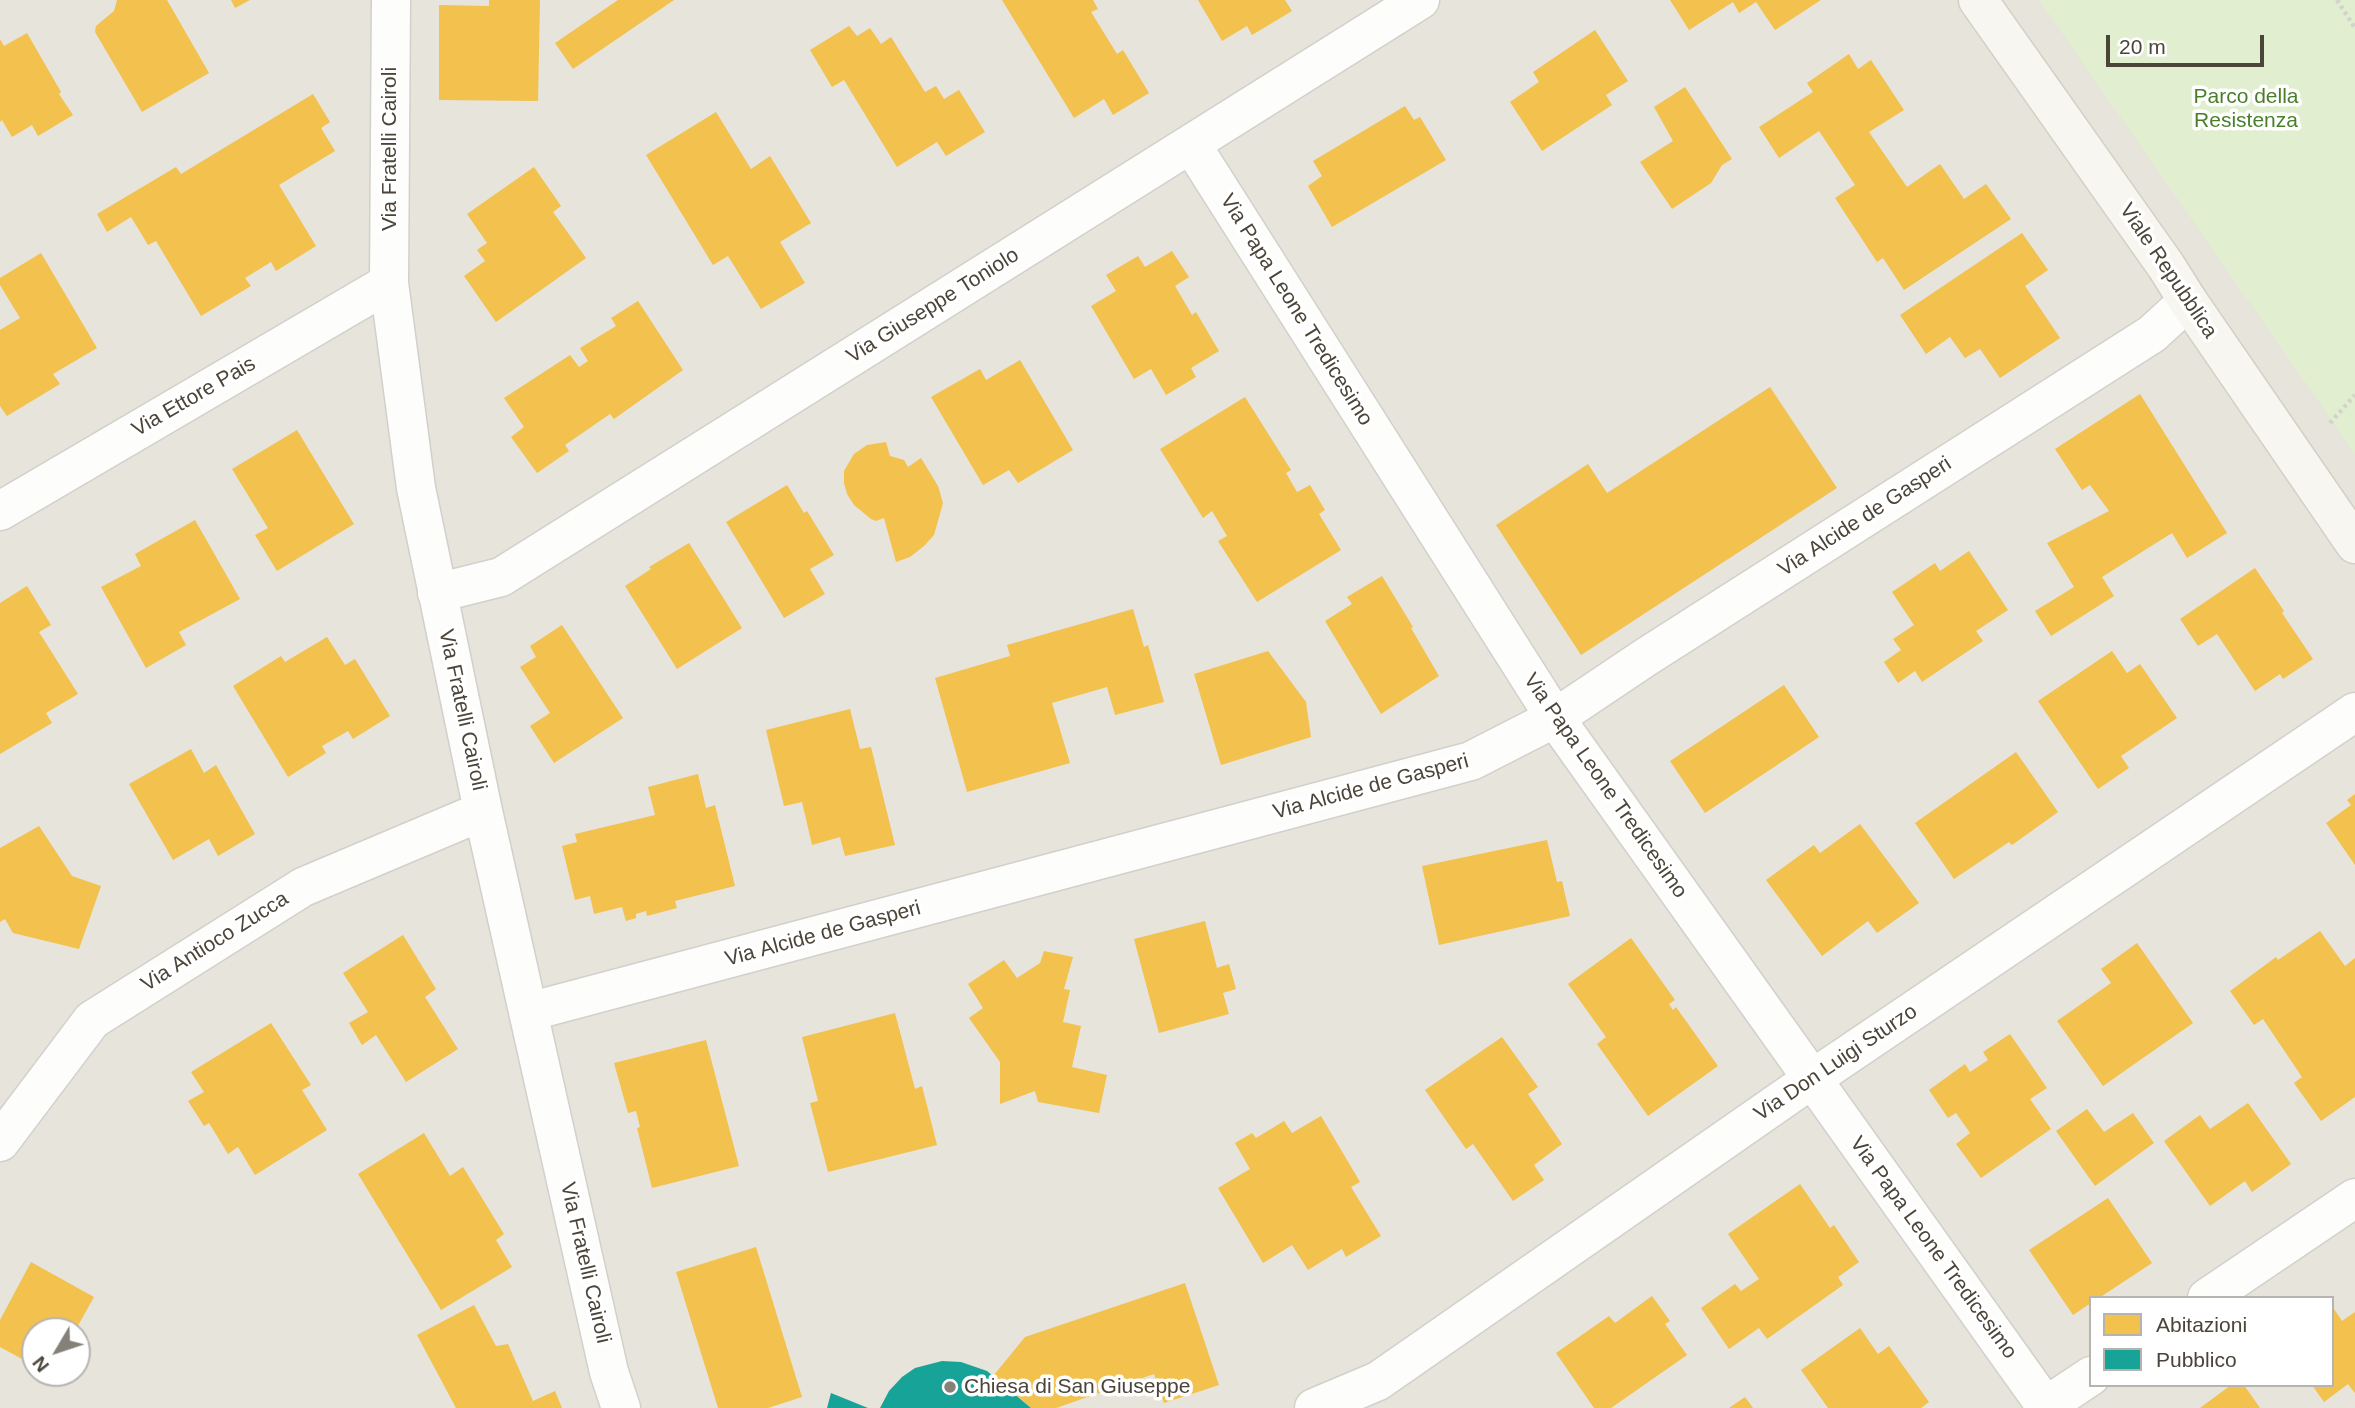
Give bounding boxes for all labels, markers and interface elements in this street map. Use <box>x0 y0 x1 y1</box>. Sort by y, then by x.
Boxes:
scale bar <box>2110 21 2268 65</box>
text: 20 m <box>2119 35 2166 58</box>
street label: Via Fratelli Cairoli <box>377 67 403 231</box>
park label: Parco della Resistenza <box>2193 84 2299 134</box>
street label: Via Papa Leone Tredicesimo <box>1214 189 1378 431</box>
street label: Viale Repubblica <box>2114 199 2222 343</box>
street label: Via Giuseppe Toniolo <box>842 243 1024 369</box>
street label: Via Ettore Pais <box>128 351 260 443</box>
street label: Via Alcide de Gasperi <box>1774 452 1956 582</box>
street label: Via Fratelli Cairoli <box>433 627 491 793</box>
street label: Via Papa Leone Tredicesimo <box>1518 669 1692 903</box>
street label: Via Alcide de Gasperi <box>1270 749 1472 825</box>
street label: Via Antioco Zucca <box>137 887 293 997</box>
street label: Via Alcide de Gasperi <box>722 896 924 972</box>
street label: Via Don Luigi Sturzo <box>1750 999 1922 1127</box>
street label: Via Papa Leone Tredicesimo <box>1844 1132 2022 1364</box>
street label: Via Fratelli Cairoli <box>554 1180 616 1346</box>
legend <box>2089 1296 2334 1387</box>
text: Abitazioni <box>2156 1313 2247 1336</box>
north arrow <box>21 1317 91 1387</box>
text: Pubblico <box>2156 1348 2237 1371</box>
text: N <box>28 1352 53 1376</box>
place label: Chiesa di San Giuseppe <box>964 1374 1190 1400</box>
marker: Chiesa di San Giuseppe <box>942 1379 958 1395</box>

